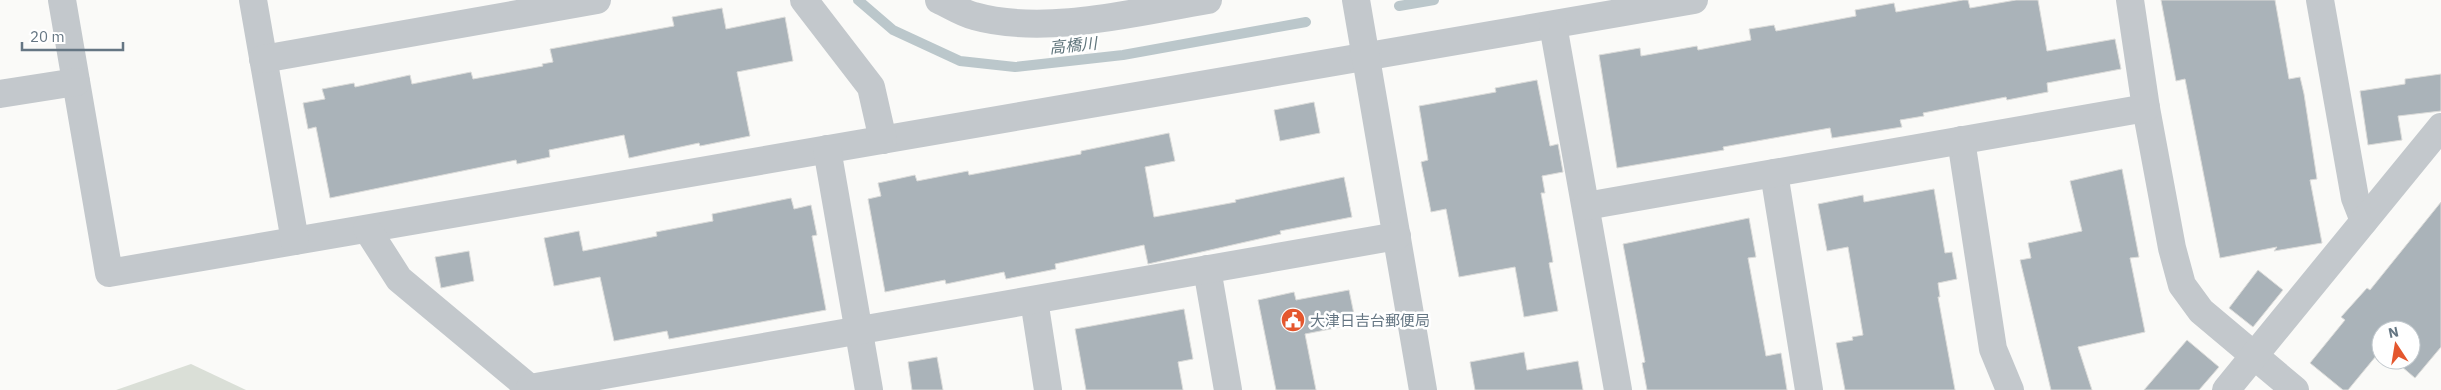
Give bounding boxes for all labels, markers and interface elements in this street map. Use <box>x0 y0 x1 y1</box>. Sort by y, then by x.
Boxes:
scale bar <box>22 20 124 52</box>
text: 20 m <box>30 27 65 46</box>
water label: 高橋川 <box>1048 32 1100 57</box>
public building icon: 大津日吉台郵便局 <box>1280 307 1306 333</box>
place label: 大津日吉台郵便局 <box>1310 311 1430 330</box>
north arrow <box>2371 320 2421 370</box>
text: N <box>2386 322 2400 342</box>

